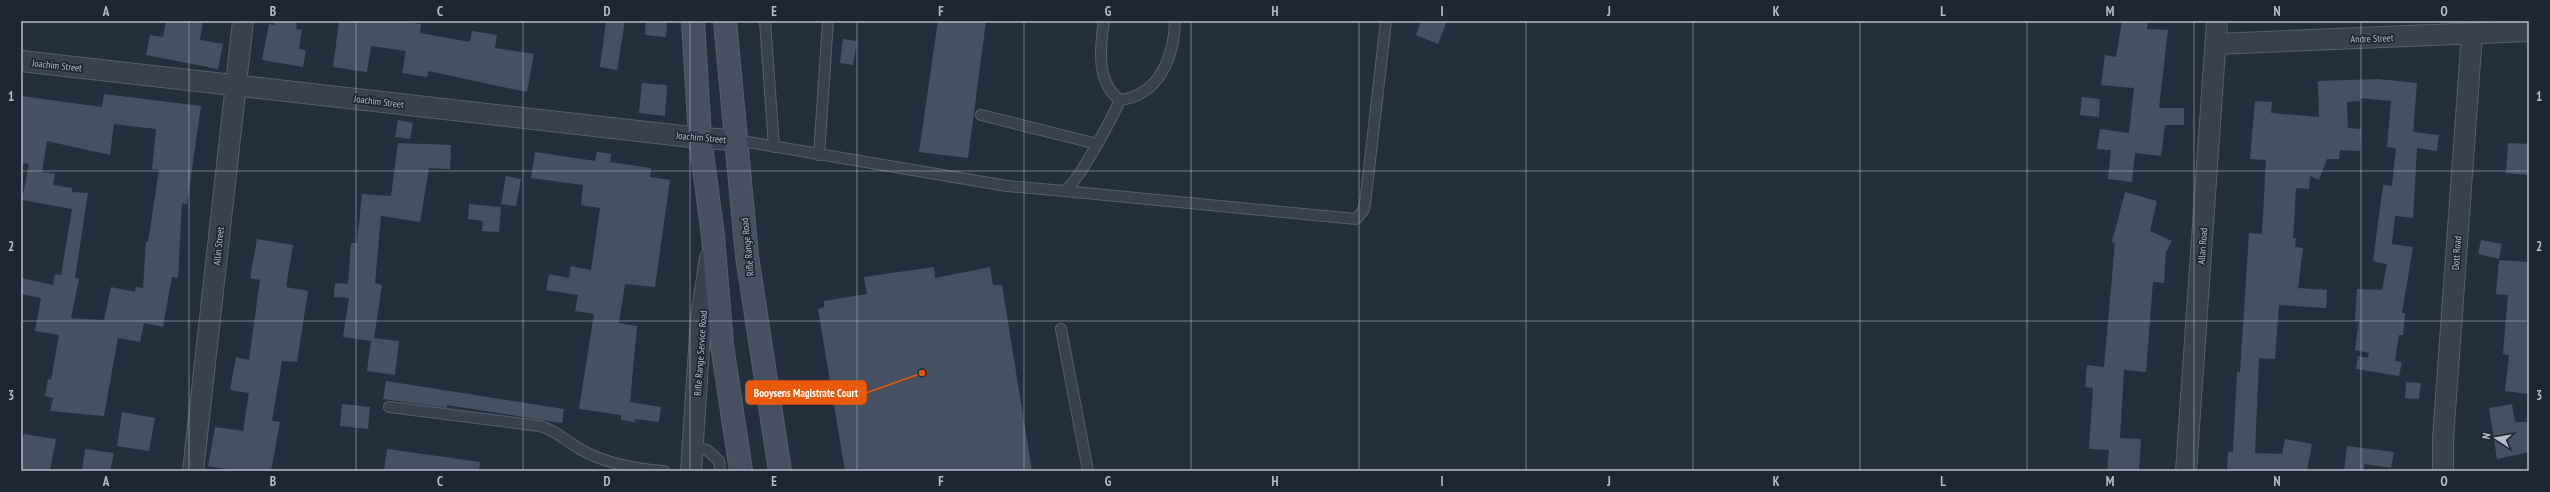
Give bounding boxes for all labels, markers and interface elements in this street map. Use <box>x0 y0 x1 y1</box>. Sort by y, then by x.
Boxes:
text: A <box>102 3 110 20</box>
text: B <box>270 3 276 20</box>
text: C <box>437 3 443 20</box>
text: D <box>604 3 611 20</box>
text: E <box>771 3 777 20</box>
text: F <box>938 3 944 20</box>
text: G <box>1105 3 1112 20</box>
text: H <box>1272 3 1279 20</box>
text: I <box>1440 3 1444 20</box>
text: J <box>1606 3 1611 20</box>
text: K <box>1773 3 1780 20</box>
text: L <box>1940 3 1946 20</box>
text: M <box>2106 3 2115 20</box>
text: N <box>2273 3 2281 20</box>
text: O <box>2440 3 2448 20</box>
street label: Andre Street <box>2350 31 2394 46</box>
street label: Joachim Street <box>30 56 83 75</box>
text: 1 <box>8 88 14 105</box>
text: 1 <box>2536 88 2542 105</box>
street label: Joachim Street <box>352 92 405 111</box>
street label: Joachim Street <box>674 129 727 146</box>
street label: Rifle Range Road <box>738 217 757 277</box>
street label: Allin Street <box>210 226 227 266</box>
street label: Allan Road <box>2195 227 2210 265</box>
street label: Dott Road <box>2449 235 2464 271</box>
text: 2 <box>8 238 14 255</box>
text: 2 <box>2536 238 2542 255</box>
street label: Rifle Range Service Road <box>691 310 710 396</box>
callout: Booysens Magistrate Court <box>746 381 866 404</box>
text: Booysens Magistrate Court <box>754 386 859 400</box>
text: 3 <box>8 387 14 404</box>
text: 3 <box>2536 387 2542 404</box>
north arrow <box>2476 418 2516 458</box>
text: N <box>2479 432 2494 440</box>
text: A <box>102 473 110 490</box>
text: B <box>270 473 276 490</box>
text: C <box>437 473 443 490</box>
text: D <box>604 473 611 490</box>
text: E <box>771 473 777 490</box>
text: F <box>938 473 944 490</box>
text: G <box>1105 473 1112 490</box>
text: H <box>1272 473 1279 490</box>
text: I <box>1440 473 1444 490</box>
text: J <box>1606 473 1611 490</box>
text: K <box>1773 473 1780 490</box>
text: L <box>1940 473 1946 490</box>
text: M <box>2106 473 2115 490</box>
text: N <box>2273 473 2281 490</box>
text: O <box>2440 473 2448 490</box>

